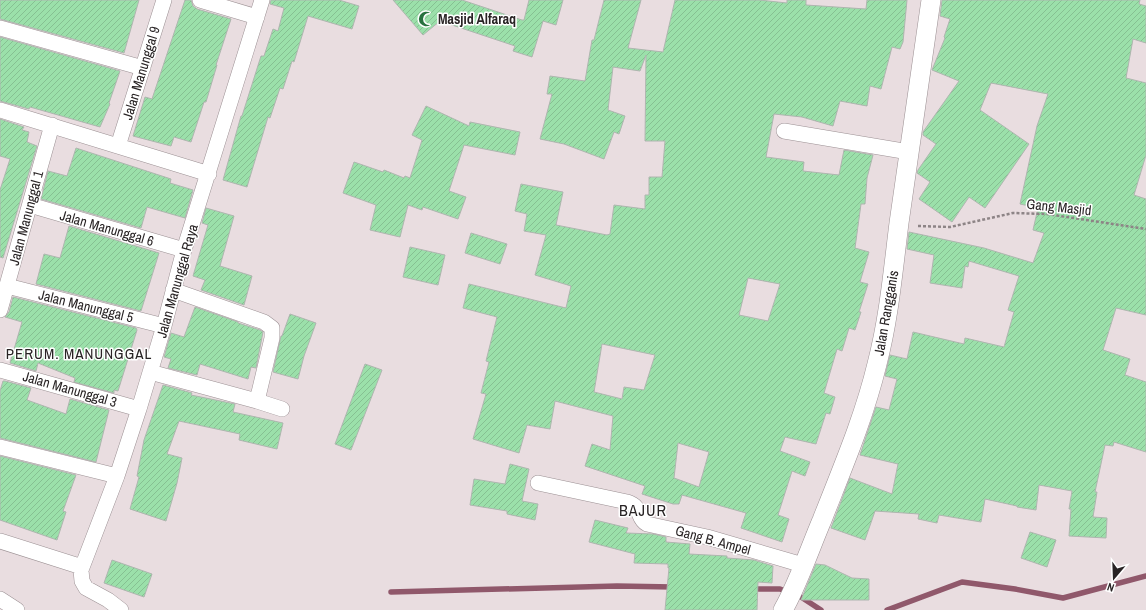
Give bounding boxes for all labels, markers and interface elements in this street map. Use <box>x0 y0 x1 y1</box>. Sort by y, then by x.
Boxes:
mosque icon: Masjid Alfaraq <box>417 10 435 28</box>
place label: Masjid Alfaraq <box>438 10 516 28</box>
street label: Jalan Manunggal 9 <box>118 24 164 122</box>
street label: Jalan Manunggal 1 <box>5 168 47 267</box>
street label: Gang Masjid <box>1026 195 1092 219</box>
street label: Jalan Manunggal 6 <box>58 206 156 250</box>
street label: Jalan Manunggal Raya <box>152 221 202 340</box>
street label: Jalan Rangganis <box>870 269 902 357</box>
street label: Jalan Manunggal 5 <box>37 286 135 326</box>
district label: PERUM. MANUNGGAL <box>6 343 152 364</box>
street label: Jalan Manunggal 3 <box>21 367 119 411</box>
district label: BAJUR <box>619 499 667 521</box>
street label: Gang B. Ampel <box>673 521 753 559</box>
north arrow <box>1094 558 1134 598</box>
text: N <box>1105 580 1116 595</box>

